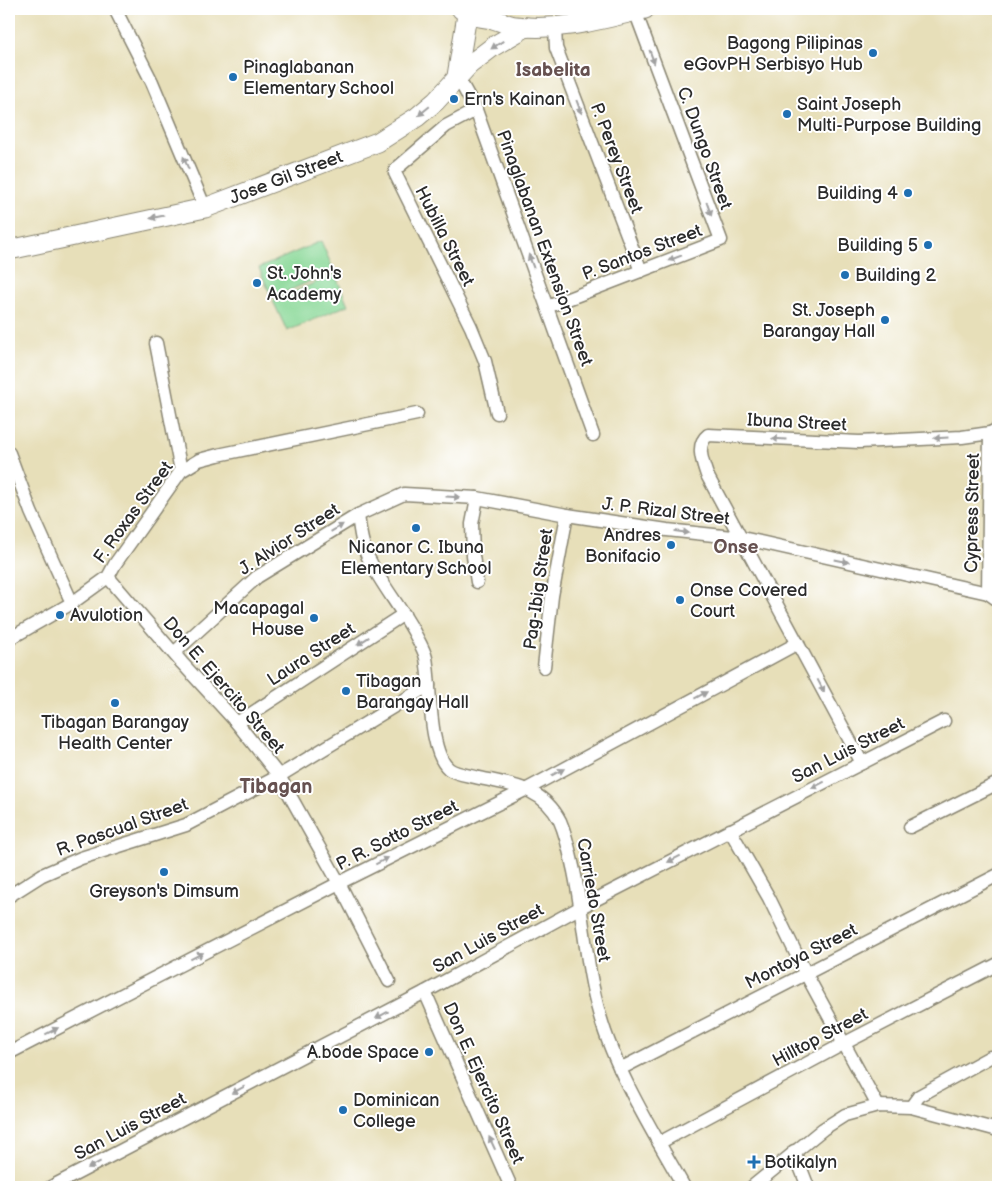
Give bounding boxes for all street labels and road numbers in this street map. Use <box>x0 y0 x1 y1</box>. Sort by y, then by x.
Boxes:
street label: C. Dungo Street <box>673 84 737 213</box>
street label: P. Perey Street <box>586 100 647 217</box>
street label: Pinaglabanan Extension Street <box>492 127 597 369</box>
street label: Jose Gil Street <box>227 146 346 209</box>
street label: Hubilla Street <box>410 183 479 290</box>
street label: P. Santos Street <box>579 220 705 285</box>
street label: Ibuna Street <box>747 409 848 436</box>
street label: Cypress Street <box>961 452 984 573</box>
street label: F. Roxas Street <box>89 457 178 567</box>
street label: J. P. Rizal Street <box>601 493 731 530</box>
street label: J. Alvior Street <box>235 499 344 580</box>
street label: Pag-Ibig Street <box>520 527 557 651</box>
street label: Don E. Ejercito Street <box>159 613 289 758</box>
street label: Laura Street <box>264 618 359 691</box>
street label: San Luis Street <box>788 713 908 788</box>
street label: R. Pascual Street <box>53 794 191 861</box>
street label: P. R. Sotto Street <box>333 795 462 875</box>
street label: Carriedo Street <box>572 837 615 964</box>
street label: San Luis Street <box>429 899 548 978</box>
street label: Montoya Street <box>742 919 861 994</box>
street label: Don E. Ejercito Street <box>439 999 529 1167</box>
street label: Hilltop Street <box>769 1003 872 1071</box>
street label: San Luis Street <box>71 1088 190 1165</box>

